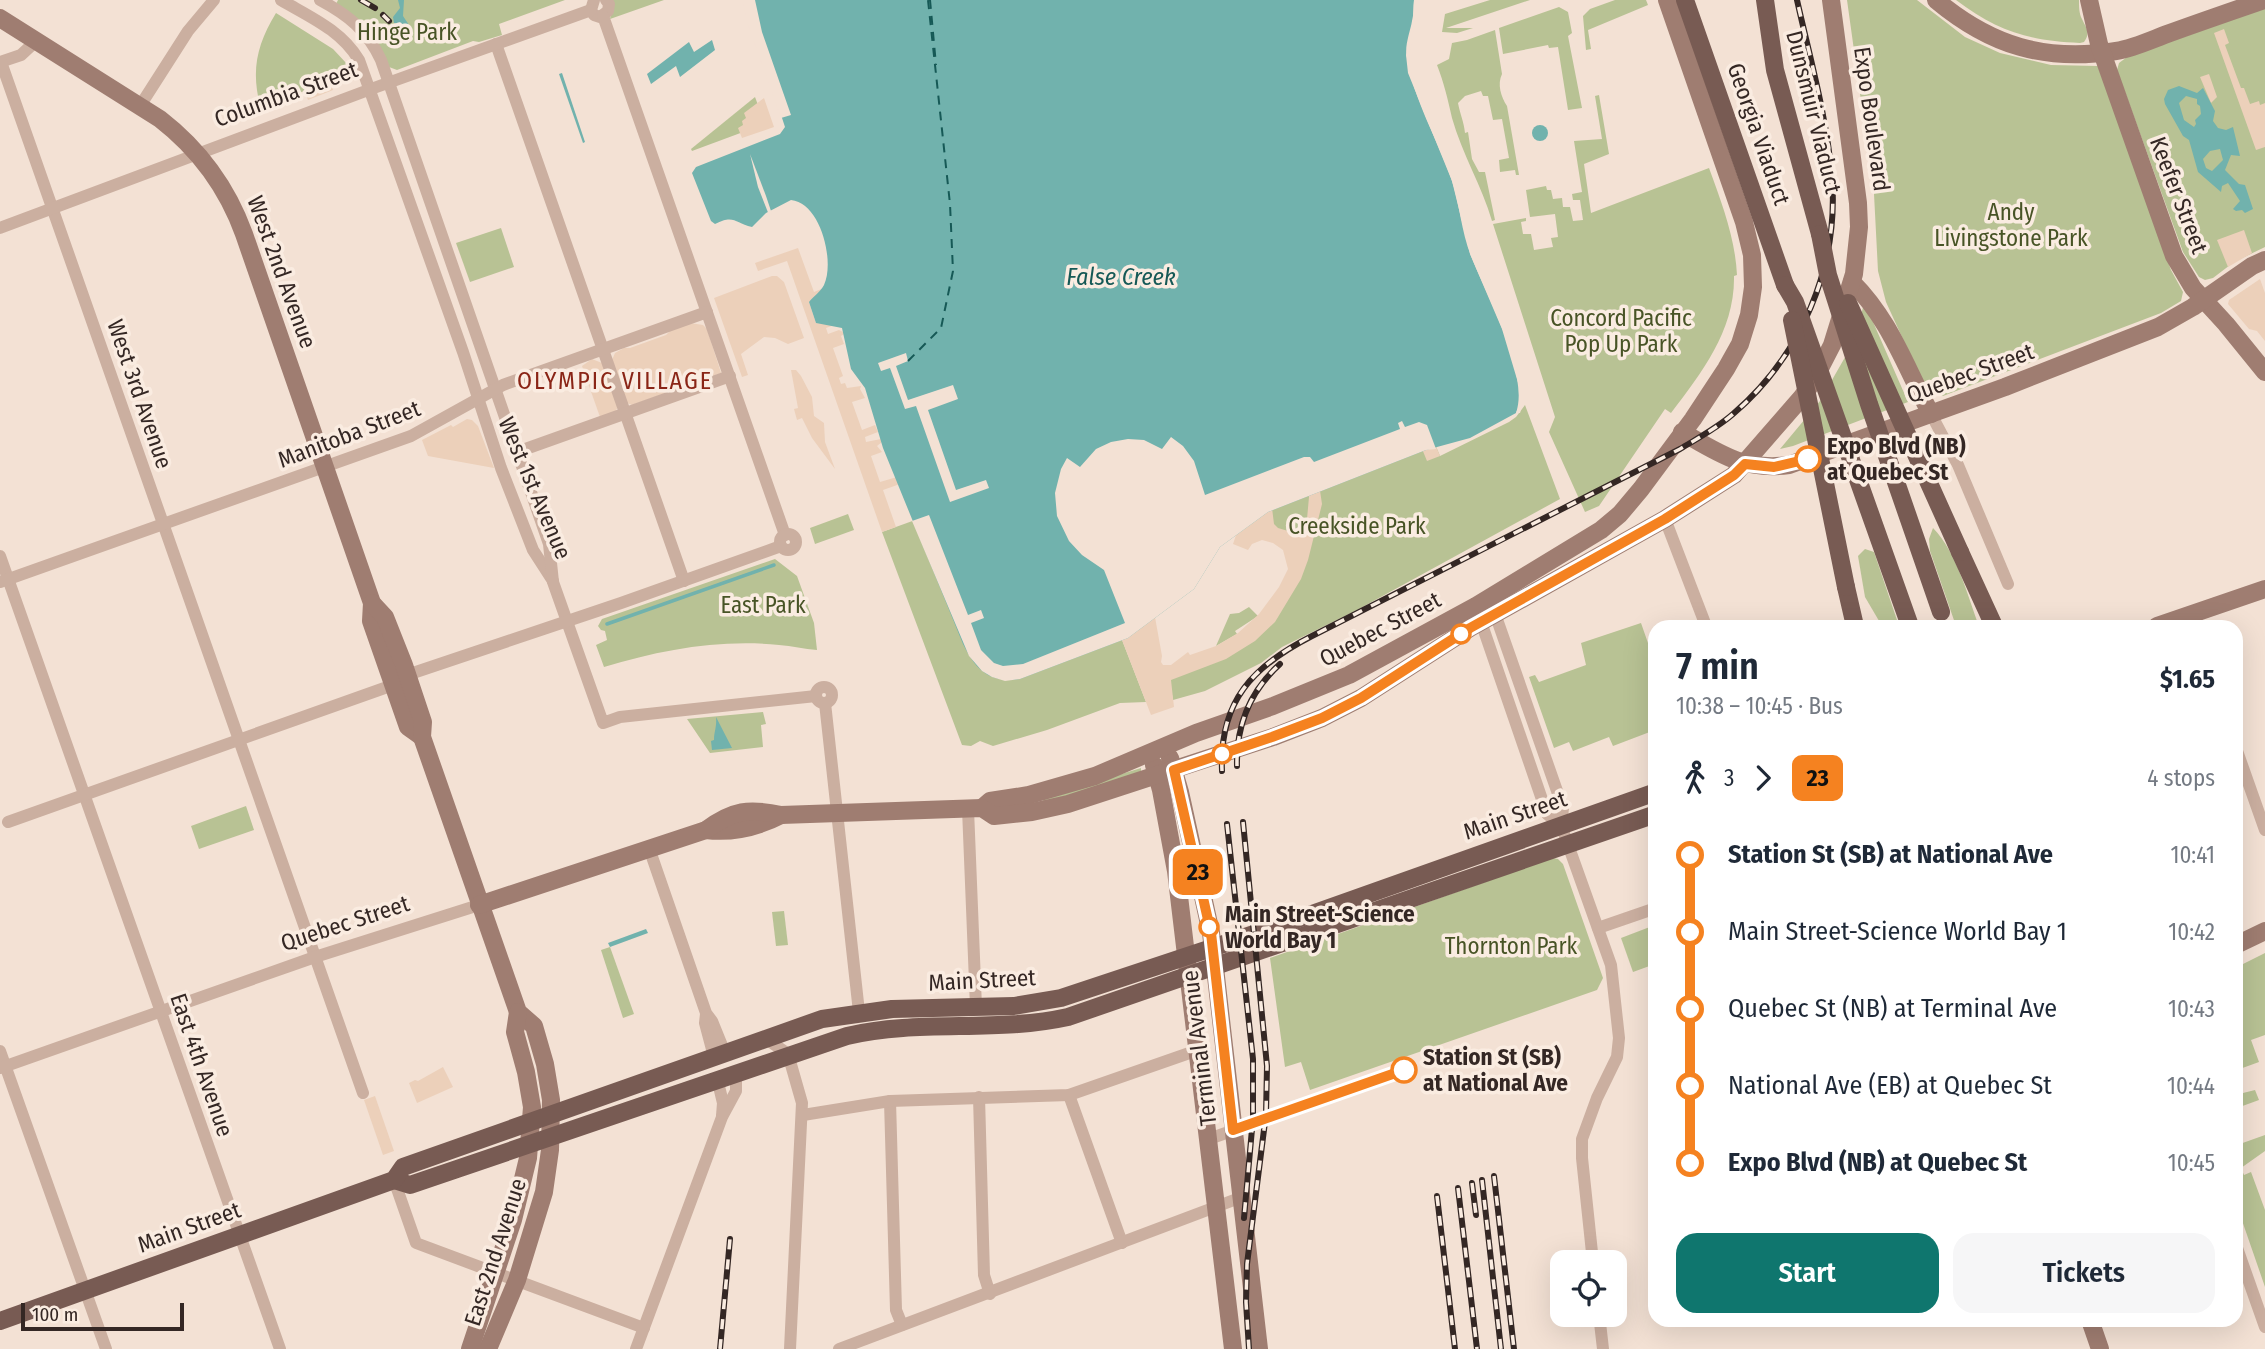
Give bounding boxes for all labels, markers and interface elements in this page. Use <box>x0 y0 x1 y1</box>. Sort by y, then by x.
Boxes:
park label: Hinge Park <box>357 18 457 46</box>
street label: Dunsmuir Viaduct <box>1780 28 1848 197</box>
street label: Expo Boulevard <box>1848 45 1896 193</box>
street label: Columbia Street <box>211 55 362 133</box>
street label: Georgia Viaduct <box>1722 59 1797 209</box>
street label: Keefer Street <box>2144 133 2214 258</box>
street label: West 2nd Avenue <box>241 192 323 352</box>
park label: Andy Livingstone Park <box>1934 198 2088 252</box>
water label: False Creek <box>1066 263 1176 291</box>
park label: Concord Pacific Pop Up Park <box>1550 304 1692 358</box>
street label: West 3rd Avenue <box>101 316 179 472</box>
street label: Quebec Street <box>1903 337 2038 409</box>
district label: OLYMPIC VILLAGE <box>517 367 713 395</box>
street label: Manitoba Street <box>274 394 425 474</box>
street label: West 1st Avenue <box>492 413 578 563</box>
place label: Expo Blvd (NB) at Quebec St <box>1827 432 1966 486</box>
marker: Expo Blvd (NB) at Quebec St <box>1795 446 1821 472</box>
park label: Creekside Park <box>1288 512 1426 540</box>
street label: Quebec Street <box>1315 585 1446 673</box>
park label: East Park <box>720 591 806 619</box>
unlabelled marker <box>1451 624 1471 644</box>
text: 7 min <box>1676 643 1759 689</box>
text: $1.65 <box>2160 664 2215 695</box>
text: 10:38 – 10:45 · Bus <box>1676 692 1843 720</box>
unlabelled marker <box>1212 744 1232 764</box>
icon: walk <box>1676 759 1714 797</box>
icon: forward <box>1744 759 1782 797</box>
text: 3 <box>1724 764 1734 792</box>
text: 23 <box>1806 764 1829 792</box>
text: 4 stops <box>2147 764 2215 792</box>
street label: Main Street <box>1460 784 1571 846</box>
text: Station St (SB) at National Ave <box>1728 839 2053 870</box>
text: 10:41 <box>2170 841 2215 869</box>
line badge: 23 <box>1166 849 1230 895</box>
text: 23 <box>1187 858 1209 886</box>
street label: Quebec Street <box>277 889 413 957</box>
place label: Main Street-Science World Bay 1 <box>1225 900 1415 954</box>
text: Main Street-Science World Bay 1 <box>1728 916 2067 947</box>
marker: Main Street-Science World Bay 1 <box>1199 917 1219 937</box>
text: 10:42 <box>2168 918 2215 946</box>
park label: Thornton Park <box>1445 932 1578 960</box>
street label: Main Street <box>928 963 1037 997</box>
street label: Terminal Avenue <box>1176 969 1222 1127</box>
street label: East 4th Avenue <box>164 990 240 1140</box>
text: Quebec St (NB) at Terminal Ave <box>1728 993 2057 1024</box>
text: 10:43 <box>2168 995 2215 1023</box>
place label: Station St (SB) at National Ave <box>1423 1043 1568 1097</box>
marker: Station St (SB) at National Ave <box>1391 1057 1417 1083</box>
text: National Ave (EB) at Quebec St <box>1728 1070 2052 1101</box>
text: 10:44 <box>2167 1072 2215 1100</box>
text: Expo Blvd (NB) at Quebec St <box>1728 1147 2027 1178</box>
text: 10:45 <box>2168 1149 2215 1177</box>
street label: East 2nd Avenue <box>458 1175 532 1329</box>
street label: Main Street <box>134 1195 245 1259</box>
button: Start <box>1676 1233 1939 1313</box>
button: Tickets <box>1953 1233 2215 1313</box>
map controls <box>1550 1250 1627 1327</box>
button: locate <box>1550 1250 1627 1327</box>
scale bar <box>21 1300 184 1332</box>
text: 100 m <box>32 1303 78 1326</box>

